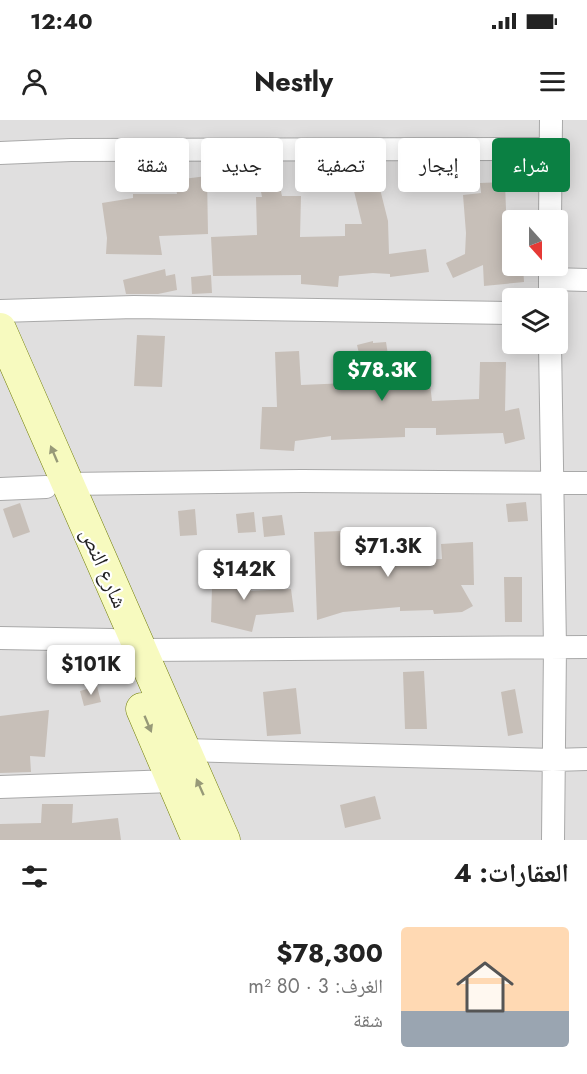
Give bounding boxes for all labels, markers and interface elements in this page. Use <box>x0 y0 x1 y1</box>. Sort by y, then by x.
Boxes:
text: 12:40 <box>30 5 93 37</box>
text: Nestly <box>254 62 333 101</box>
icon: person <box>18 65 51 98</box>
icon: menu <box>536 65 569 98</box>
chip: شقة <box>115 138 189 192</box>
chip: جديد <box>201 138 283 192</box>
chip: تصفية <box>295 138 386 192</box>
chip: إيجار <box>398 138 480 192</box>
chip: شراء <box>492 138 570 192</box>
north arrow <box>502 210 568 276</box>
map controls <box>502 210 568 354</box>
button: layers <box>502 288 568 354</box>
pin: $78.3K <box>333 351 431 402</box>
text: $78.3K <box>347 356 417 385</box>
one-way arrow <box>49 445 58 463</box>
street label: شارع النص <box>73 523 135 613</box>
pin: $71.3K <box>339 527 437 578</box>
text: $71.3K <box>354 532 422 561</box>
pin: $142K <box>202 550 286 601</box>
text: $142K <box>212 555 276 584</box>
pin: $101K <box>49 645 133 696</box>
text: $101K <box>61 650 121 679</box>
one-way arrow <box>143 715 153 733</box>
one-way arrow <box>195 777 205 795</box>
text: العقارات: 4 <box>454 854 569 892</box>
icon: filters <box>18 860 51 893</box>
text: $78,300 <box>276 934 383 972</box>
icon: home <box>449 951 521 1023</box>
text: الغرف: 3 · 80 m² <box>248 972 383 1001</box>
text: شقة <box>353 1006 383 1035</box>

